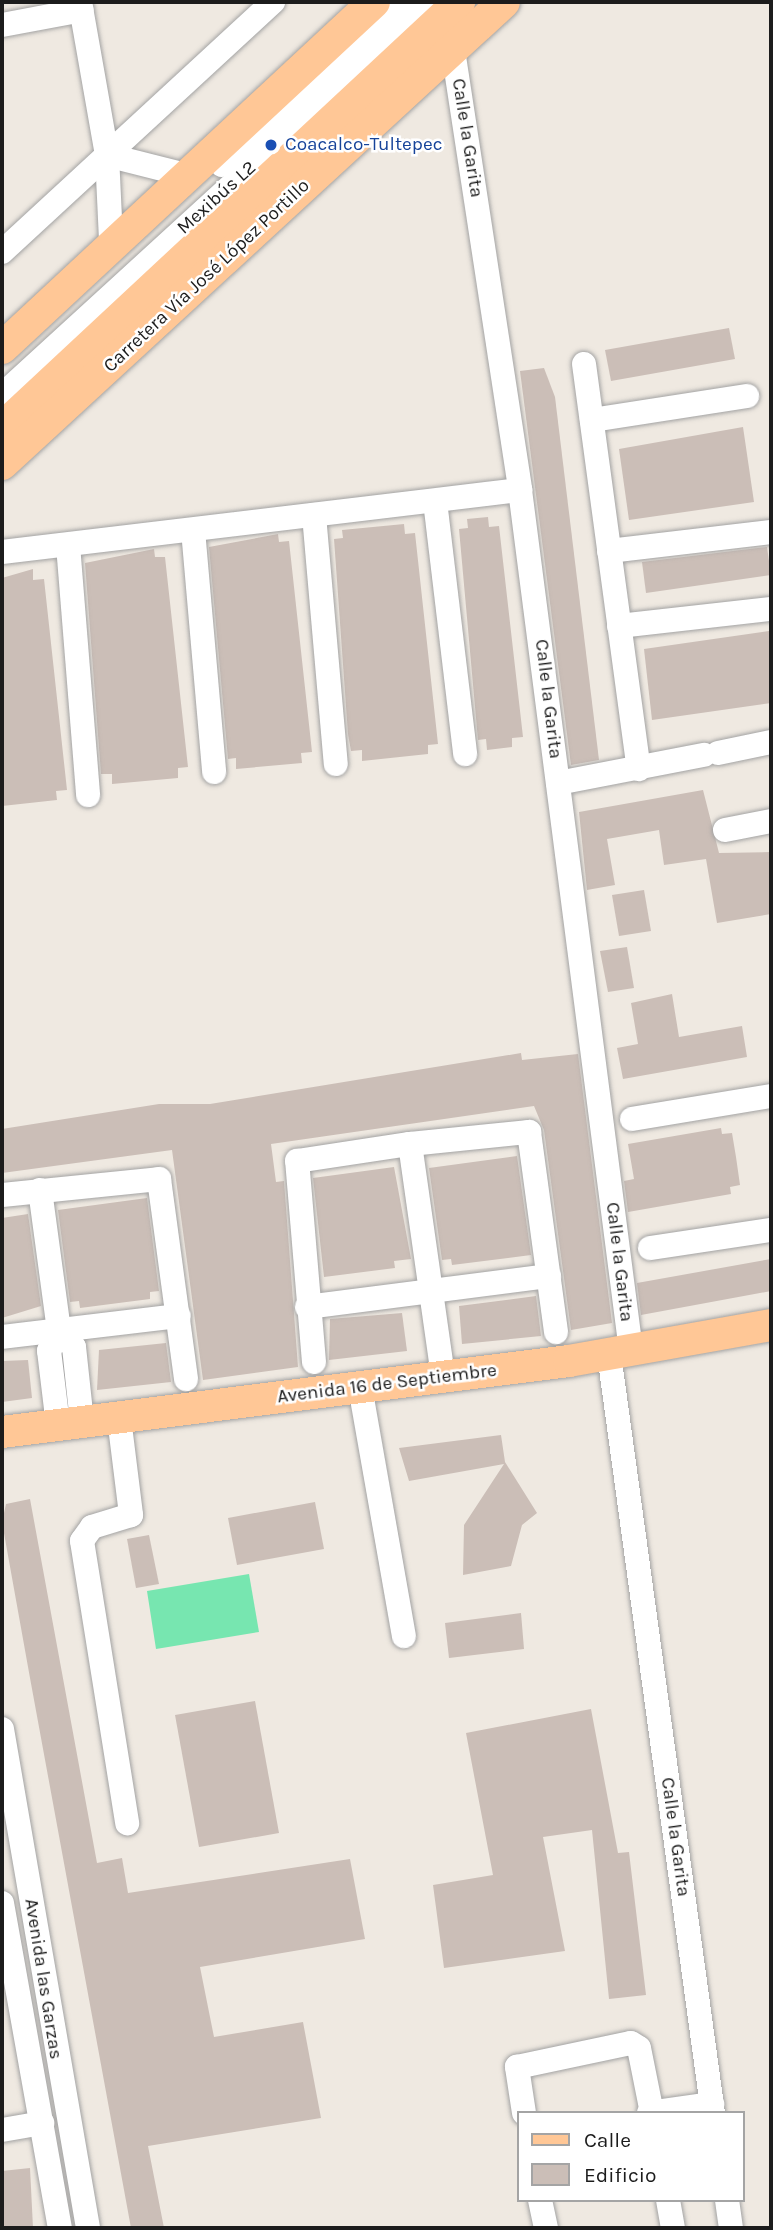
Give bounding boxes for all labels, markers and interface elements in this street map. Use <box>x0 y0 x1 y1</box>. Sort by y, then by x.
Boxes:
street label: Calle la Garita <box>446 77 488 199</box>
place label: Coacalco-Tultepec <box>285 134 442 156</box>
marker: Coacalco-Tultepec <box>263 137 279 153</box>
street label: Mexibús L2 <box>173 157 261 239</box>
street label: Carretera Vía José López Portillo <box>99 174 315 378</box>
street label: Calle la Garita <box>529 638 567 760</box>
street label: Calle la Garita <box>600 1201 638 1323</box>
street label: Avenida 16 de Septiembre <box>276 1359 498 1409</box>
street label: Calle la Garita <box>655 1776 695 1898</box>
street label: Avenida las Garzas <box>19 1897 67 2061</box>
legend <box>518 2111 745 2202</box>
text: Calle <box>584 2128 631 2152</box>
text: Edificio <box>584 2163 657 2187</box>

